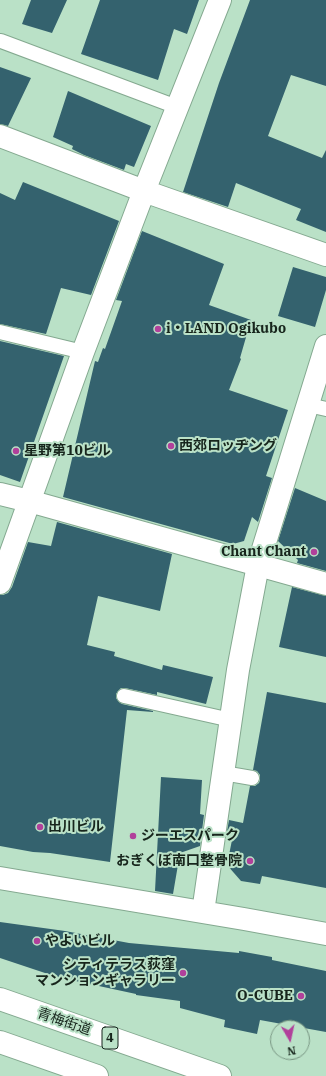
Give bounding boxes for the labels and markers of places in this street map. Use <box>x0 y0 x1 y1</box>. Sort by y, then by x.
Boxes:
place label: i・LAND Ogikubo <box>166 321 286 337</box>
marker: i・LAND Ogikubo <box>153 324 163 334</box>
place label: 西郊ロッヂング <box>179 438 277 454</box>
marker: 西郊ロッヂング <box>166 441 176 451</box>
place label: 星野第10ビル <box>24 443 111 459</box>
marker: 星野第10ビル <box>11 446 21 456</box>
place label: Chant Chant <box>221 544 306 560</box>
marker: Chant Chant <box>309 547 319 557</box>
place label: 出川ビル <box>48 819 104 835</box>
marker: 出川ビル <box>35 822 45 832</box>
place label: ジーエスパーク <box>141 828 239 844</box>
marker: ジーエスパーク <box>128 831 138 841</box>
place label: おぎくぼ南口整骨院 <box>116 853 242 869</box>
marker: おぎくぼ南口整骨院 <box>245 856 255 866</box>
place label: やよいビル <box>45 933 115 949</box>
marker: やよいビル <box>32 936 42 946</box>
place label: シティテラス荻窪 マンションギャラリー <box>35 957 175 990</box>
marker: シティテラス荻窪 マンションギャラリー <box>178 968 188 978</box>
place label: O-CUBE <box>237 988 293 1004</box>
marker: O-CUBE <box>296 991 306 1001</box>

